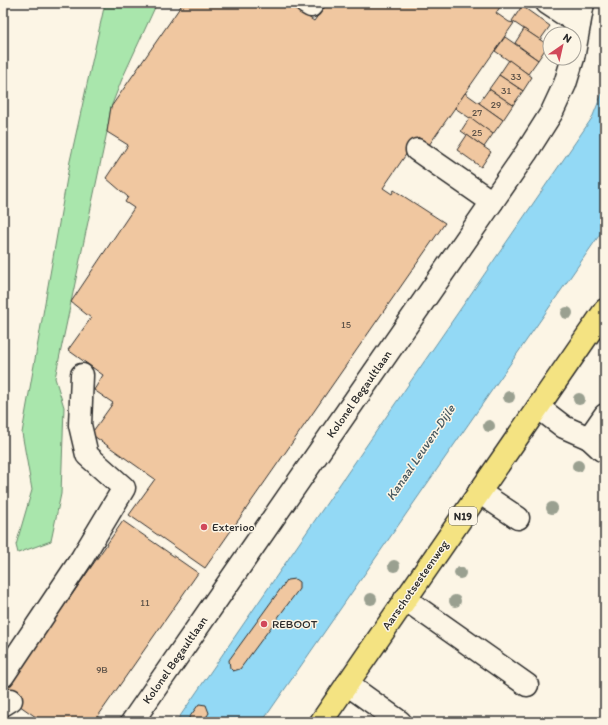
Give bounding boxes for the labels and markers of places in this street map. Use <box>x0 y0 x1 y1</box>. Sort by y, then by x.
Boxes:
place label: Exterioo <box>212 520 255 534</box>
marker: Exterioo <box>199 522 209 532</box>
place label: REBOOT <box>272 617 318 631</box>
marker: REBOOT <box>259 619 269 629</box>

